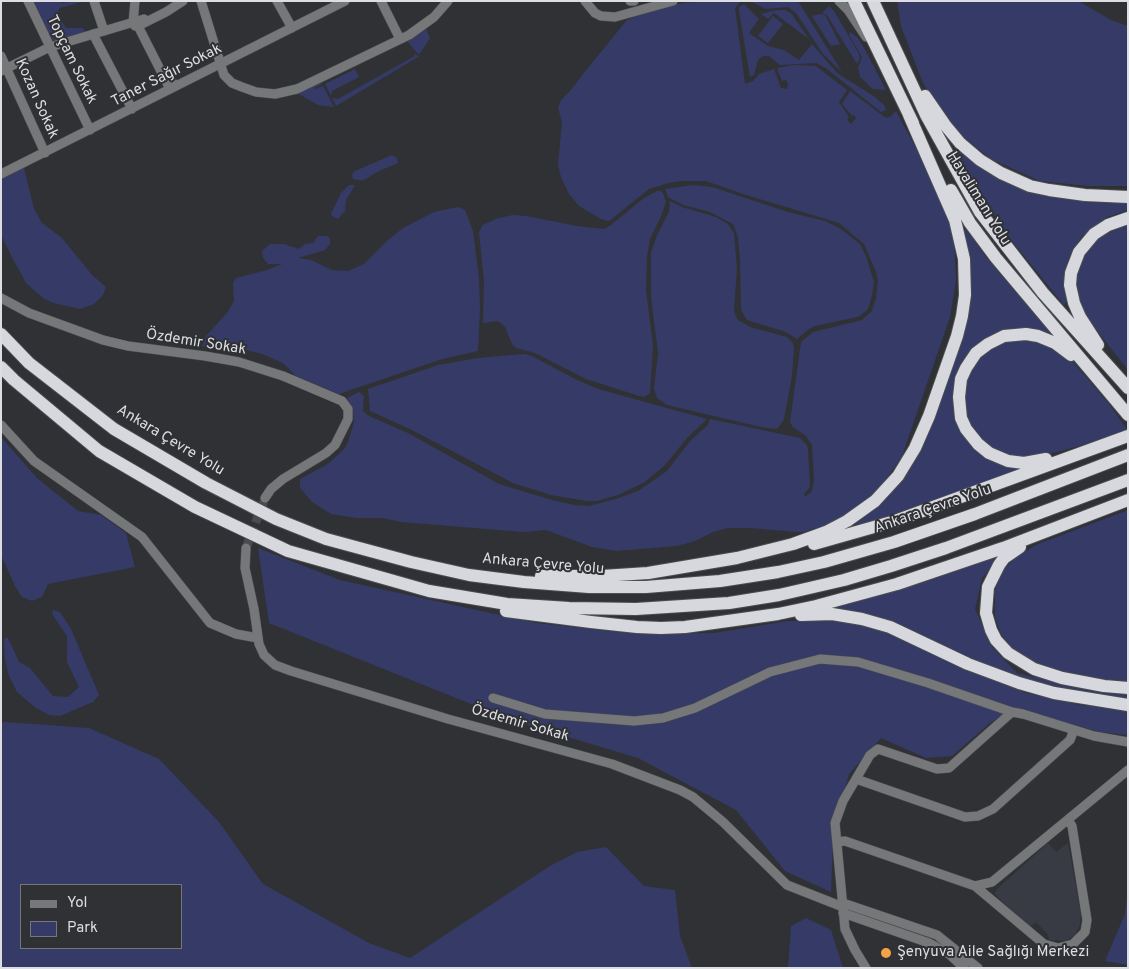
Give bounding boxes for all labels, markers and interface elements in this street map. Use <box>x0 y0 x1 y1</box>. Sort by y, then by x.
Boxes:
street label: Topçam Sokak <box>42 13 100 107</box>
street label: Taner Sağır Sokak <box>109 40 225 112</box>
street label: Kozan Sokak <box>10 56 62 142</box>
street label: Havalimanı Yolu <box>942 149 1014 249</box>
street label: Özdemir Sokak <box>145 326 247 360</box>
street label: Ankara Çevre Yolu <box>113 402 227 480</box>
street label: Ankara Çevre Yolu <box>872 482 994 538</box>
street label: Ankara Çevre Yolu <box>481 551 605 579</box>
street label: Özdemir Sokak <box>469 701 571 747</box>
legend <box>20 884 182 949</box>
text: Yol <box>67 894 88 913</box>
text: Park <box>67 919 98 938</box>
place label: Şenyuva Aile Sağlığı Merkezi <box>897 944 1089 962</box>
marker: Şenyuva Aile Sağlığı Merkezi <box>879 946 893 960</box>

